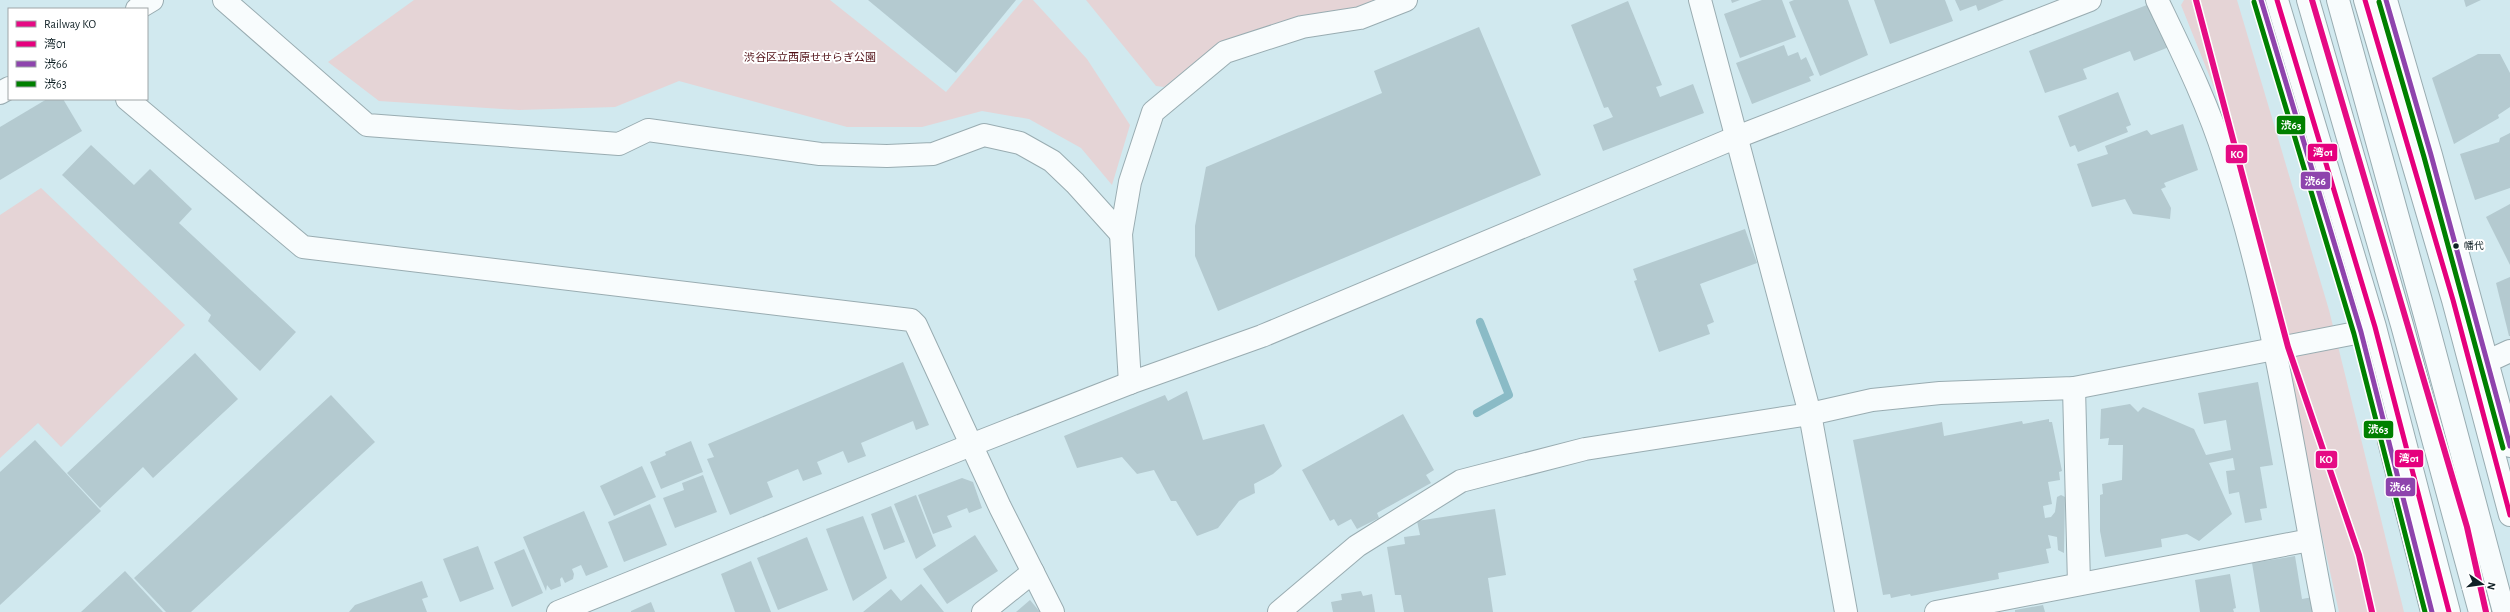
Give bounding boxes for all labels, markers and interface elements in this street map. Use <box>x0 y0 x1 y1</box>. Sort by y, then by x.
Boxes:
legend <box>8 8 148 100</box>
text: Railway KO <box>44 18 97 31</box>
text: 湾01 <box>44 38 66 50</box>
park label: 渋谷区立西原せせらぎ公園 <box>744 51 876 63</box>
text: 渋66 <box>44 58 68 70</box>
text: 渋63 <box>44 78 67 90</box>
line badge: 渋63 <box>2276 115 2306 135</box>
text: 渋63 <box>2280 120 2302 131</box>
line badge: 湾01 <box>2307 143 2338 162</box>
line badge: KO <box>2225 144 2248 164</box>
text: 湾01 <box>2313 147 2333 158</box>
text: KO <box>2230 149 2244 160</box>
line badge: 渋66 <box>2300 171 2331 190</box>
text: 渋66 <box>2304 176 2326 187</box>
place label: 幡代 <box>2464 240 2484 251</box>
marker: 幡代 <box>2451 241 2461 251</box>
line badge: 渋63 <box>2363 420 2394 439</box>
text: 渋63 <box>2367 424 2389 435</box>
line badge: 湾01 <box>2394 449 2424 468</box>
line badge: KO <box>2315 450 2338 469</box>
text: 湾01 <box>2399 453 2419 464</box>
text: KO <box>2319 454 2333 465</box>
line badge: 渋66 <box>2385 477 2416 497</box>
text: 渋66 <box>2389 482 2411 493</box>
north arrow <box>2462 564 2502 604</box>
text: N <box>2485 581 2497 591</box>

